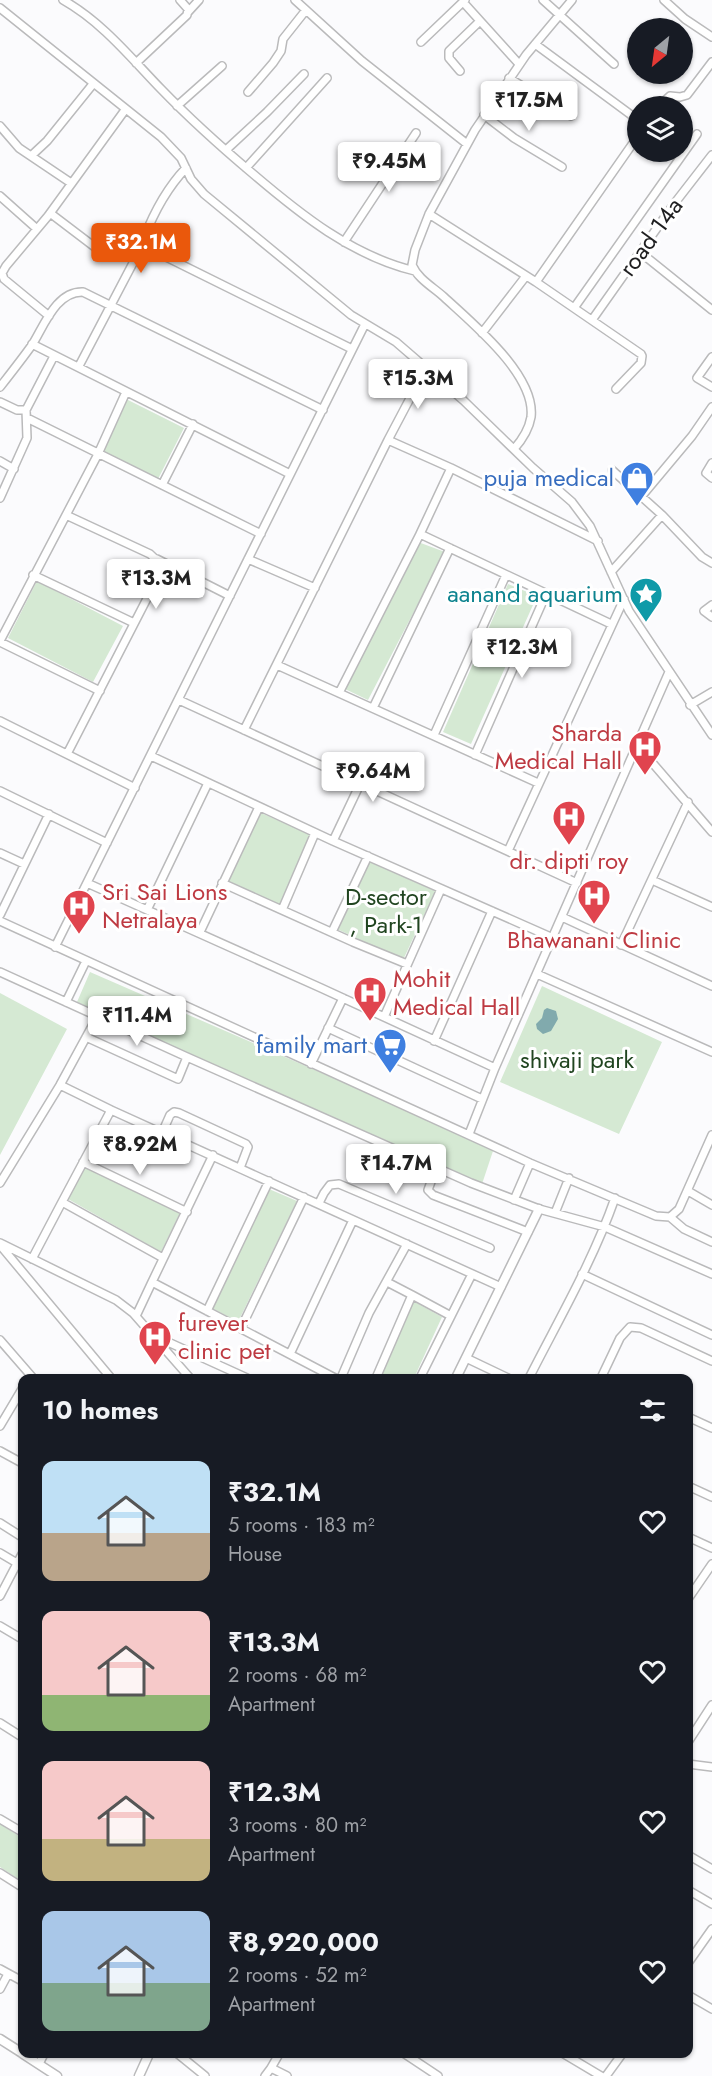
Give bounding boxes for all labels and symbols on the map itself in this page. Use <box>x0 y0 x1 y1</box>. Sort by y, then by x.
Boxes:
north arrow <box>627 18 693 84</box>
pin: ₹17.5M <box>480 81 578 132</box>
pin: ₹9.45M <box>340 142 438 193</box>
street label: road 14a <box>610 190 691 283</box>
pin: ₹32.1M <box>92 223 190 274</box>
pin: ₹15.3M <box>369 359 467 410</box>
place label: puja medical <box>483 460 614 495</box>
shop icon: puja medical <box>619 460 655 507</box>
pin: ₹13.3M <box>107 559 205 610</box>
place label: aanand aquarium <box>447 576 623 611</box>
place icon: aanand aquarium <box>628 576 664 623</box>
pin: ₹12.3M <box>473 628 571 679</box>
place label: Sharda Medical Hall <box>495 715 622 778</box>
hospital icon: Sharda Medical Hall <box>627 729 663 776</box>
pin: ₹9.64M <box>324 752 422 803</box>
hospital icon: dr. dipti roy <box>551 799 587 846</box>
place label: dr. dipti roy <box>510 843 629 878</box>
place label: Sri Sai Lions Netralaya <box>102 874 227 937</box>
hospital icon: Bhawanani Clinic <box>576 878 612 925</box>
park label: D-sector , Park-1 <box>345 879 428 942</box>
hospital icon: Sri Sai Lions Netralaya <box>61 888 97 935</box>
place label: Bhawanani Clinic <box>507 922 681 957</box>
place label: Mohit Medical Hall <box>393 961 520 1024</box>
hospital icon: Mohit Medical Hall <box>352 975 388 1022</box>
pin: ₹11.4M <box>88 996 186 1047</box>
place label: family mart <box>256 1027 367 1062</box>
supermarket icon: family mart <box>372 1027 408 1074</box>
park label: shivaji park <box>520 1042 634 1077</box>
pin: ₹8.92M <box>91 1125 189 1176</box>
pin: ₹14.7M <box>347 1144 445 1195</box>
place label: furever clinic pet <box>178 1305 271 1368</box>
hospital icon: furever clinic pet <box>137 1319 173 1366</box>

